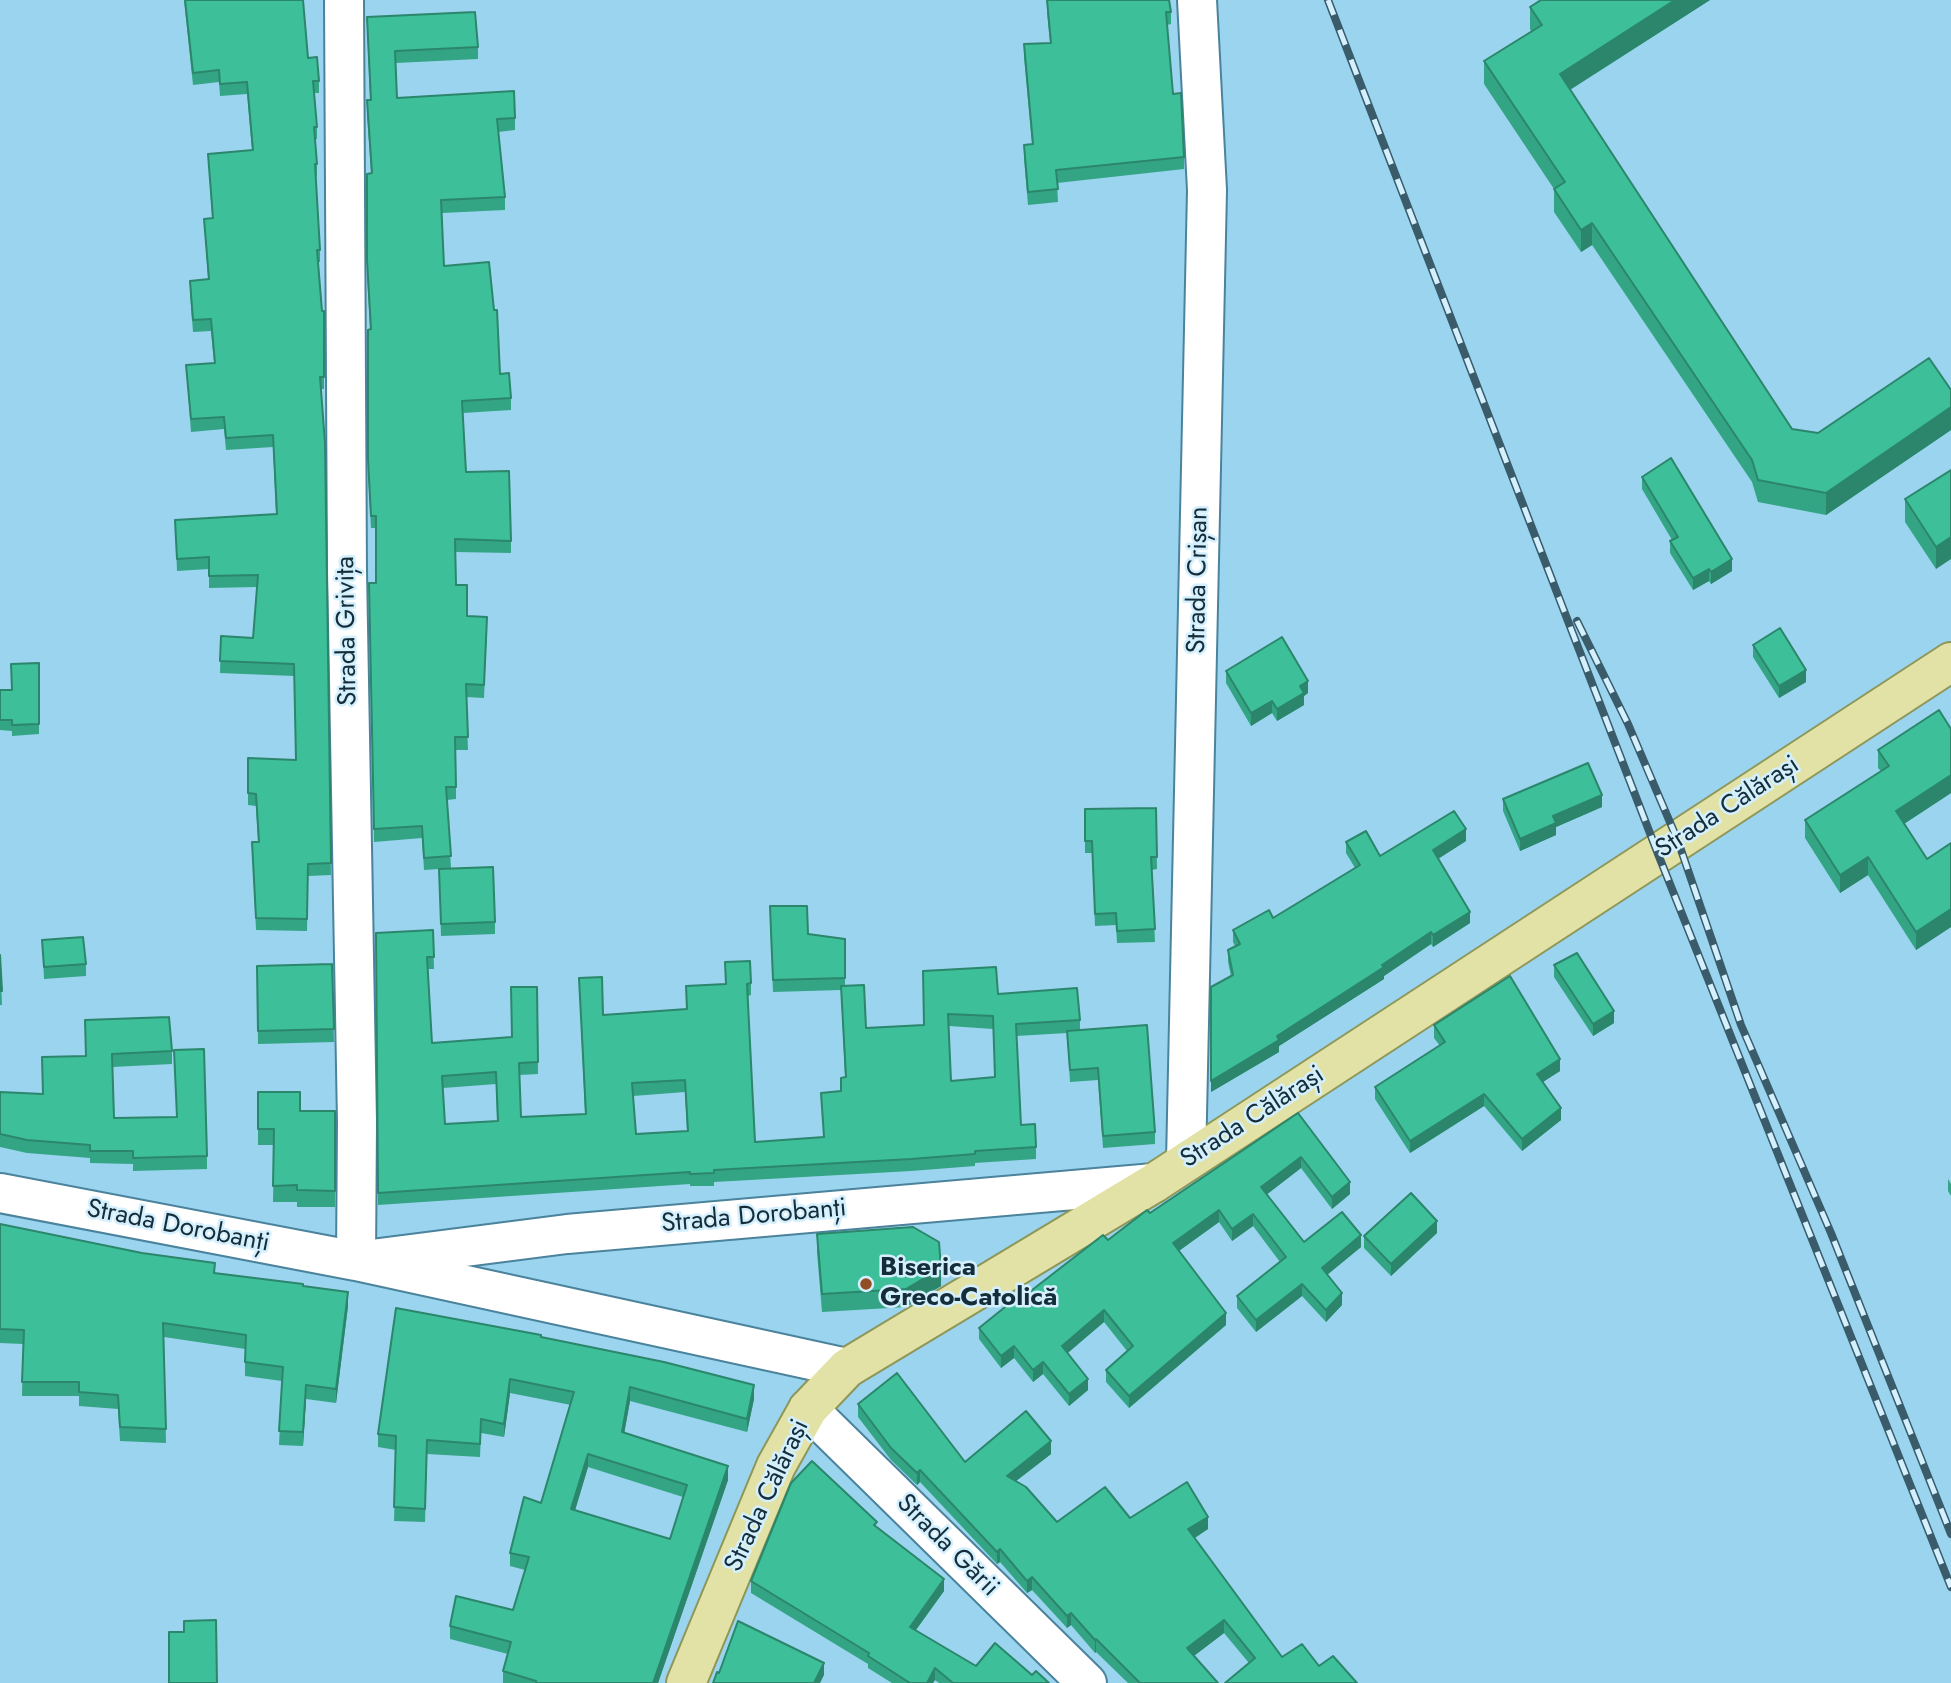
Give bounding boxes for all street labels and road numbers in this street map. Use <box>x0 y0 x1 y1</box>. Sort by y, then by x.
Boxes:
street label: Strada Crișan <box>1182 506 1216 654</box>
street label: Strada Grivița <box>331 556 365 706</box>
street label: Strada Călărași <box>1650 750 1806 866</box>
street label: Strada Călărași <box>1175 1060 1331 1176</box>
street label: Strada Dorobanți <box>660 1193 848 1241</box>
street label: Strada Dorobanți <box>84 1194 272 1260</box>
street label: Strada Călărași <box>719 1415 817 1577</box>
street label: Strada Gării <box>889 1488 1005 1604</box>

